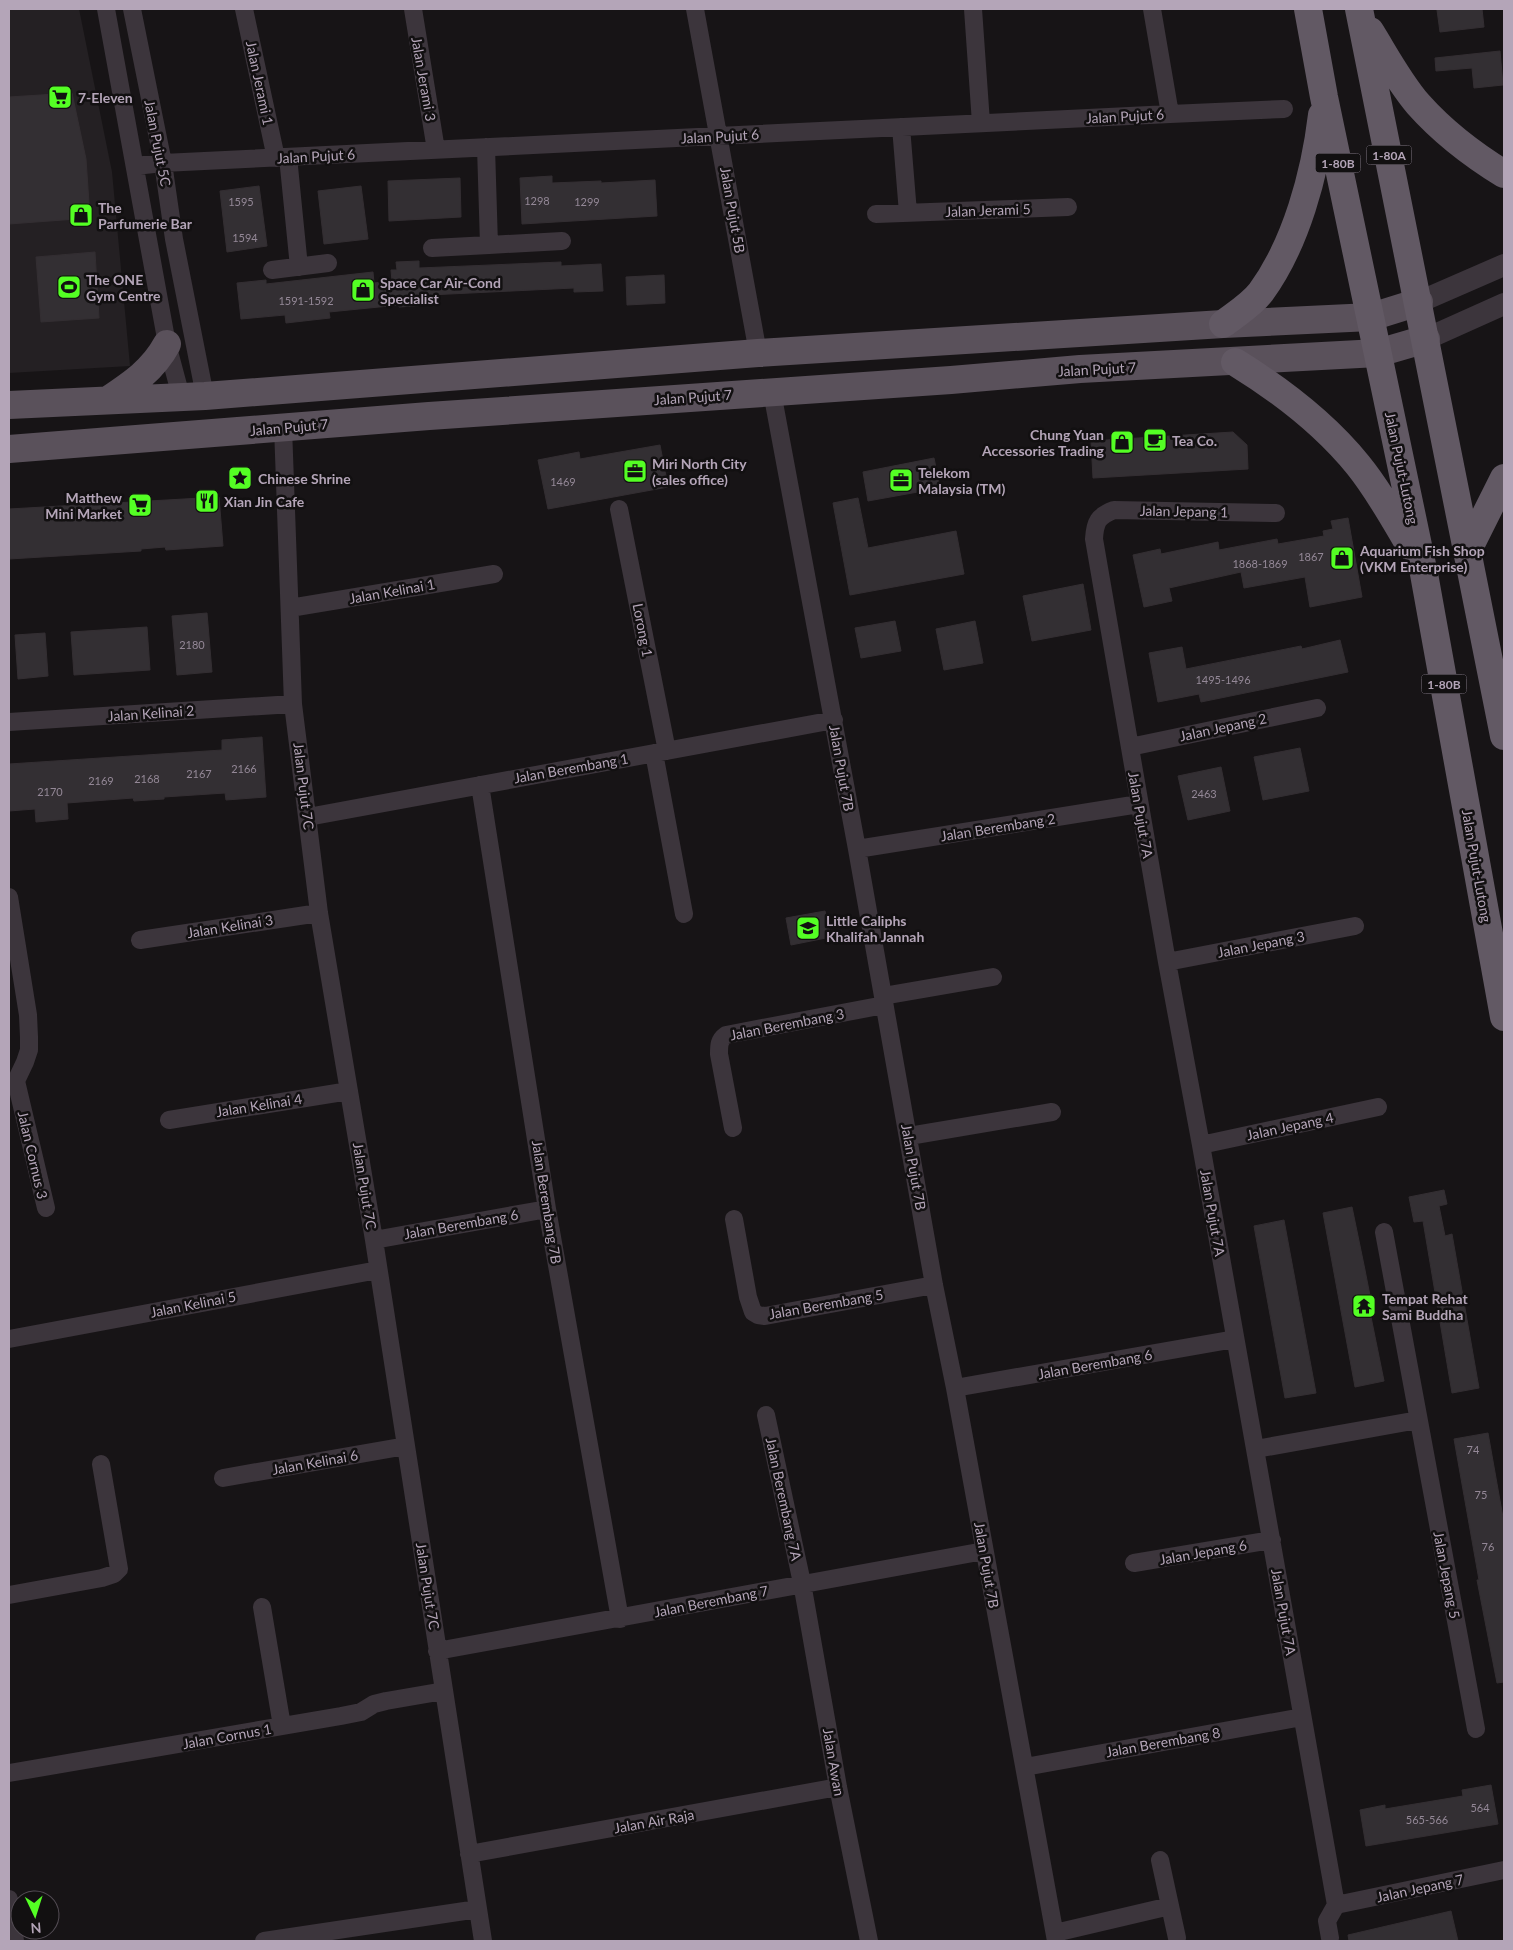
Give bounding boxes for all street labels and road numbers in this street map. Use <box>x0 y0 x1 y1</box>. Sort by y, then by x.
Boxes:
street label: Jalan Jerami 3 <box>408 35 440 123</box>
street label: Jalan Jerami 1 <box>243 39 277 127</box>
street label: Jalan Pujut 5C <box>141 98 175 188</box>
street label: Jalan Pujut 6 <box>1085 105 1165 127</box>
street label: Jalan Pujut 6 <box>680 125 760 147</box>
street label: Jalan Pujut 6 <box>276 145 356 167</box>
road number: 1-80A <box>1366 146 1412 164</box>
road number: 1-80B <box>1316 154 1360 172</box>
street label: Jalan Pujut 5B <box>717 166 749 254</box>
street label: Jalan Jerami 5 <box>945 200 1031 220</box>
street label: Jalan Pujut 7 <box>1057 358 1137 380</box>
street label: Jalan Pujut 7 <box>653 386 733 408</box>
street label: Jalan Pujut-Lutong <box>1382 410 1422 526</box>
street label: Jalan Pujut 7 <box>249 415 329 439</box>
street label: Jalan Jepang 1 <box>1140 502 1228 520</box>
street label: Jalan Kelinai 1 <box>348 575 436 607</box>
street label: Lorong 1 <box>629 602 657 658</box>
road number: 1-80B <box>1422 674 1466 694</box>
street label: Jalan Kelinai 2 <box>107 701 195 725</box>
street label: Jalan Jepang 2 <box>1178 709 1268 745</box>
street label: Jalan Pujut 7B <box>826 724 858 812</box>
street label: Jalan Pujut 7C <box>290 741 318 831</box>
street label: Jalan Berembang 1 <box>512 750 630 786</box>
street label: Jalan Pujut 7A <box>1125 770 1157 860</box>
street label: Jalan Pujut-Lutong <box>1459 808 1495 924</box>
street label: Jalan Berembang 2 <box>939 810 1057 844</box>
street label: Jalan Kelinai 3 <box>186 911 274 941</box>
street label: Jalan Jepang 3 <box>1216 927 1306 961</box>
street label: Jalan Berembang 3 <box>728 1005 846 1043</box>
street label: Jalan Kelinai 4 <box>215 1090 303 1120</box>
street label: Jalan Jepang 4 <box>1245 1108 1335 1144</box>
street label: Jalan Cornus 3 <box>15 1109 51 1201</box>
street label: Jalan Pujut 7B <box>898 1123 930 1211</box>
street label: Jalan Berembang 7B <box>529 1139 565 1265</box>
street label: Jalan Pujut 7C <box>350 1141 380 1231</box>
street label: Jalan Pujut 7A <box>1197 1168 1229 1258</box>
street label: Jalan Berembang 6 <box>402 1206 520 1242</box>
street label: Jalan Berembang 5 <box>767 1286 885 1322</box>
street label: Jalan Kelinai 5 <box>149 1287 237 1321</box>
street label: Jalan Berembang 6 <box>1036 1346 1154 1382</box>
street label: Jalan Berembang 7A <box>763 1436 805 1563</box>
street label: Jalan Kelinai 6 <box>271 1446 359 1478</box>
street label: Jalan Pujut 7B <box>971 1521 1003 1609</box>
street label: Jalan Jepang 5 <box>1430 1530 1464 1620</box>
street label: Jalan Jepang 6 <box>1158 1536 1248 1568</box>
street label: Jalan Pujut 7C <box>413 1541 443 1631</box>
street label: Jalan Pujut 7A <box>1268 1567 1300 1657</box>
street label: Jalan Berembang 7 <box>652 1582 770 1620</box>
street label: Jalan Cornus 1 <box>181 1720 273 1752</box>
street label: Jalan Berembang 8 <box>1104 1724 1222 1760</box>
street label: Jalan Awan <box>820 1727 848 1797</box>
street label: Jalan Air Raja <box>613 1806 695 1836</box>
street label: Jalan Jepang 7 <box>1375 1870 1465 1906</box>

